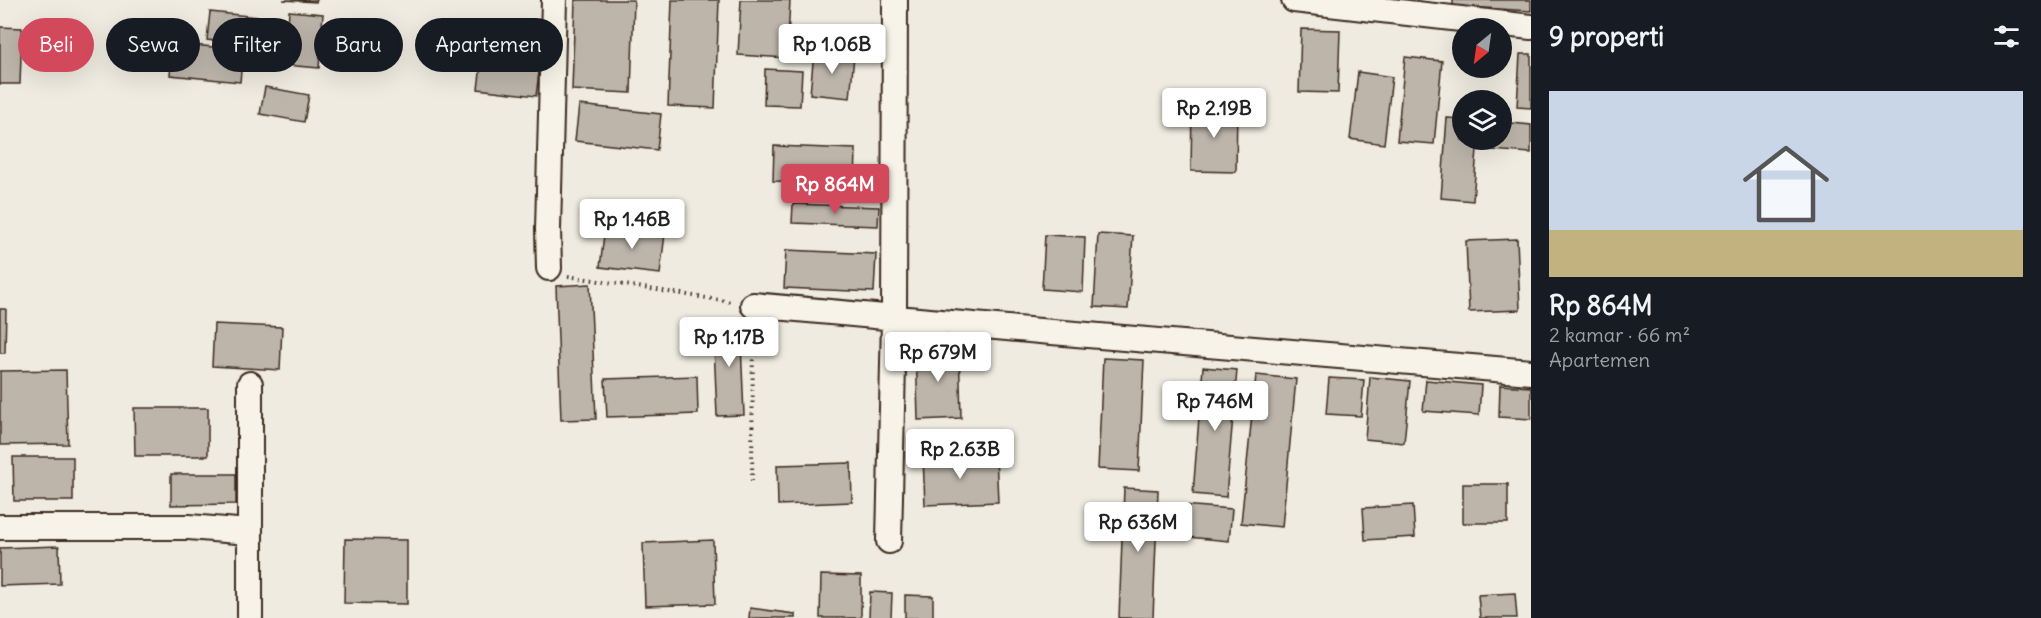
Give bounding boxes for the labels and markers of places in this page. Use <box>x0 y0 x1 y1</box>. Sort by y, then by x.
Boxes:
pin: Rp 1.06B <box>770 24 894 75</box>
pin: Rp 2.19B <box>1152 88 1276 139</box>
pin: Rp 864M <box>780 164 890 215</box>
pin: Rp 1.46B <box>570 199 694 250</box>
pin: Rp 1.17B <box>667 317 791 368</box>
pin: Rp 679M <box>883 332 993 383</box>
pin: Rp 746M <box>1160 381 1270 432</box>
pin: Rp 2.63B <box>898 429 1022 480</box>
pin: Rp 636M <box>1083 502 1193 553</box>

